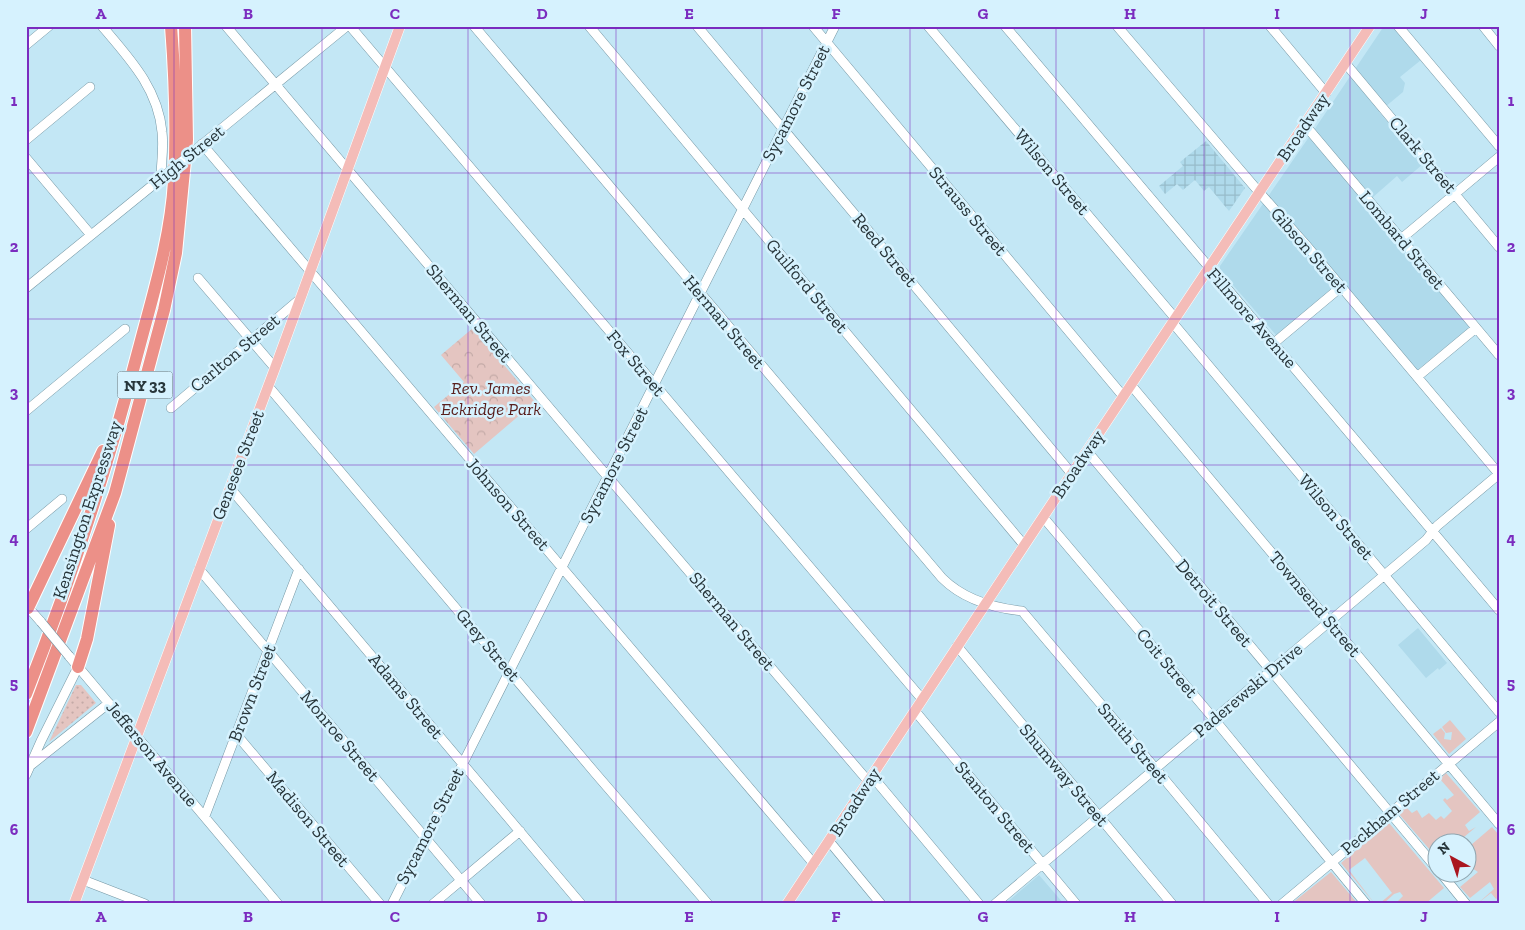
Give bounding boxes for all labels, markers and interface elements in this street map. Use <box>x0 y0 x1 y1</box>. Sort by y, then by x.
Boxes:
text: A <box>96 4 107 23</box>
text: B <box>243 4 253 23</box>
text: C <box>390 4 400 23</box>
text: D <box>536 4 548 23</box>
text: E <box>684 4 694 23</box>
text: F <box>831 4 841 23</box>
text: G <box>978 4 989 23</box>
text: H <box>1124 4 1136 23</box>
text: I <box>1274 4 1280 23</box>
text: J <box>1420 4 1428 23</box>
street label: Sycamore Street <box>757 41 835 165</box>
street label: Broadway <box>1272 88 1334 165</box>
text: 1 <box>11 91 18 110</box>
text: 1 <box>1508 91 1515 110</box>
street label: Clark Street <box>1385 112 1462 198</box>
street label: High Street <box>145 120 229 194</box>
street label: Wilson Street <box>1010 125 1094 220</box>
street label: Strauss Street <box>924 162 1012 260</box>
street label: Lombard Street <box>1354 186 1450 294</box>
street label: Gibson Street <box>1266 203 1352 297</box>
street label: Reed Street <box>848 209 922 291</box>
street label: Guilford Street <box>761 234 853 338</box>
text: 2 <box>10 237 19 256</box>
text: 2 <box>1507 237 1516 256</box>
street label: Sherman Street <box>421 259 517 367</box>
street label: Fillmore Avenue <box>1202 263 1302 373</box>
street label: Herman Street <box>679 271 770 373</box>
street label: Carlton Street <box>186 309 285 397</box>
street label: Fox Street <box>602 326 670 401</box>
road number: NY 33 <box>118 372 172 398</box>
park label: Rev. James Eckridge Park <box>441 377 541 420</box>
text: 3 <box>10 383 19 402</box>
text: 3 <box>1507 383 1516 402</box>
street label: Sycamore Street <box>575 403 653 527</box>
street label: Genesee Street <box>207 407 269 523</box>
street label: Kensington Expressway <box>48 417 126 602</box>
street label: Broadway <box>1047 425 1109 502</box>
street label: Johnson Street <box>462 453 555 555</box>
street label: Wilson Street <box>1294 470 1378 565</box>
text: 4 <box>9 529 19 548</box>
text: 4 <box>1506 529 1516 548</box>
street label: Townsend Street <box>1264 547 1366 662</box>
street label: Detroit Street <box>1171 555 1257 652</box>
street label: Sherman Street <box>684 567 780 675</box>
street label: Grey Street <box>451 604 525 686</box>
street label: Coit Street <box>1132 624 1203 703</box>
street label: Paderewski Drive <box>1189 638 1307 742</box>
street label: Brown Street <box>223 641 281 745</box>
street label: Adams Street <box>364 649 448 744</box>
text: 5 <box>10 674 18 693</box>
text: 5 <box>1507 674 1515 693</box>
street label: Monroe Street <box>296 686 385 786</box>
street label: Jefferson Avenue <box>101 697 203 811</box>
street label: Smith Street <box>1093 698 1173 788</box>
street label: Shumway Street <box>1015 719 1114 831</box>
street label: Stanton Street <box>950 757 1040 858</box>
street label: Broadway <box>825 763 886 840</box>
street label: Sycamore Street <box>391 764 469 888</box>
street label: Peckham Street <box>1336 764 1444 860</box>
street label: Madison Street <box>262 767 355 872</box>
text: 6 <box>10 820 19 839</box>
text: 6 <box>1507 820 1516 839</box>
north arrow <box>1428 832 1478 882</box>
text: N <box>1434 838 1454 858</box>
text: A <box>96 907 107 926</box>
text: B <box>243 907 253 926</box>
text: C <box>390 907 400 926</box>
text: D <box>536 907 548 926</box>
text: E <box>684 907 694 926</box>
text: F <box>831 907 841 926</box>
text: G <box>978 907 989 926</box>
text: H <box>1124 907 1136 926</box>
text: I <box>1274 907 1280 926</box>
text: J <box>1420 907 1428 926</box>

